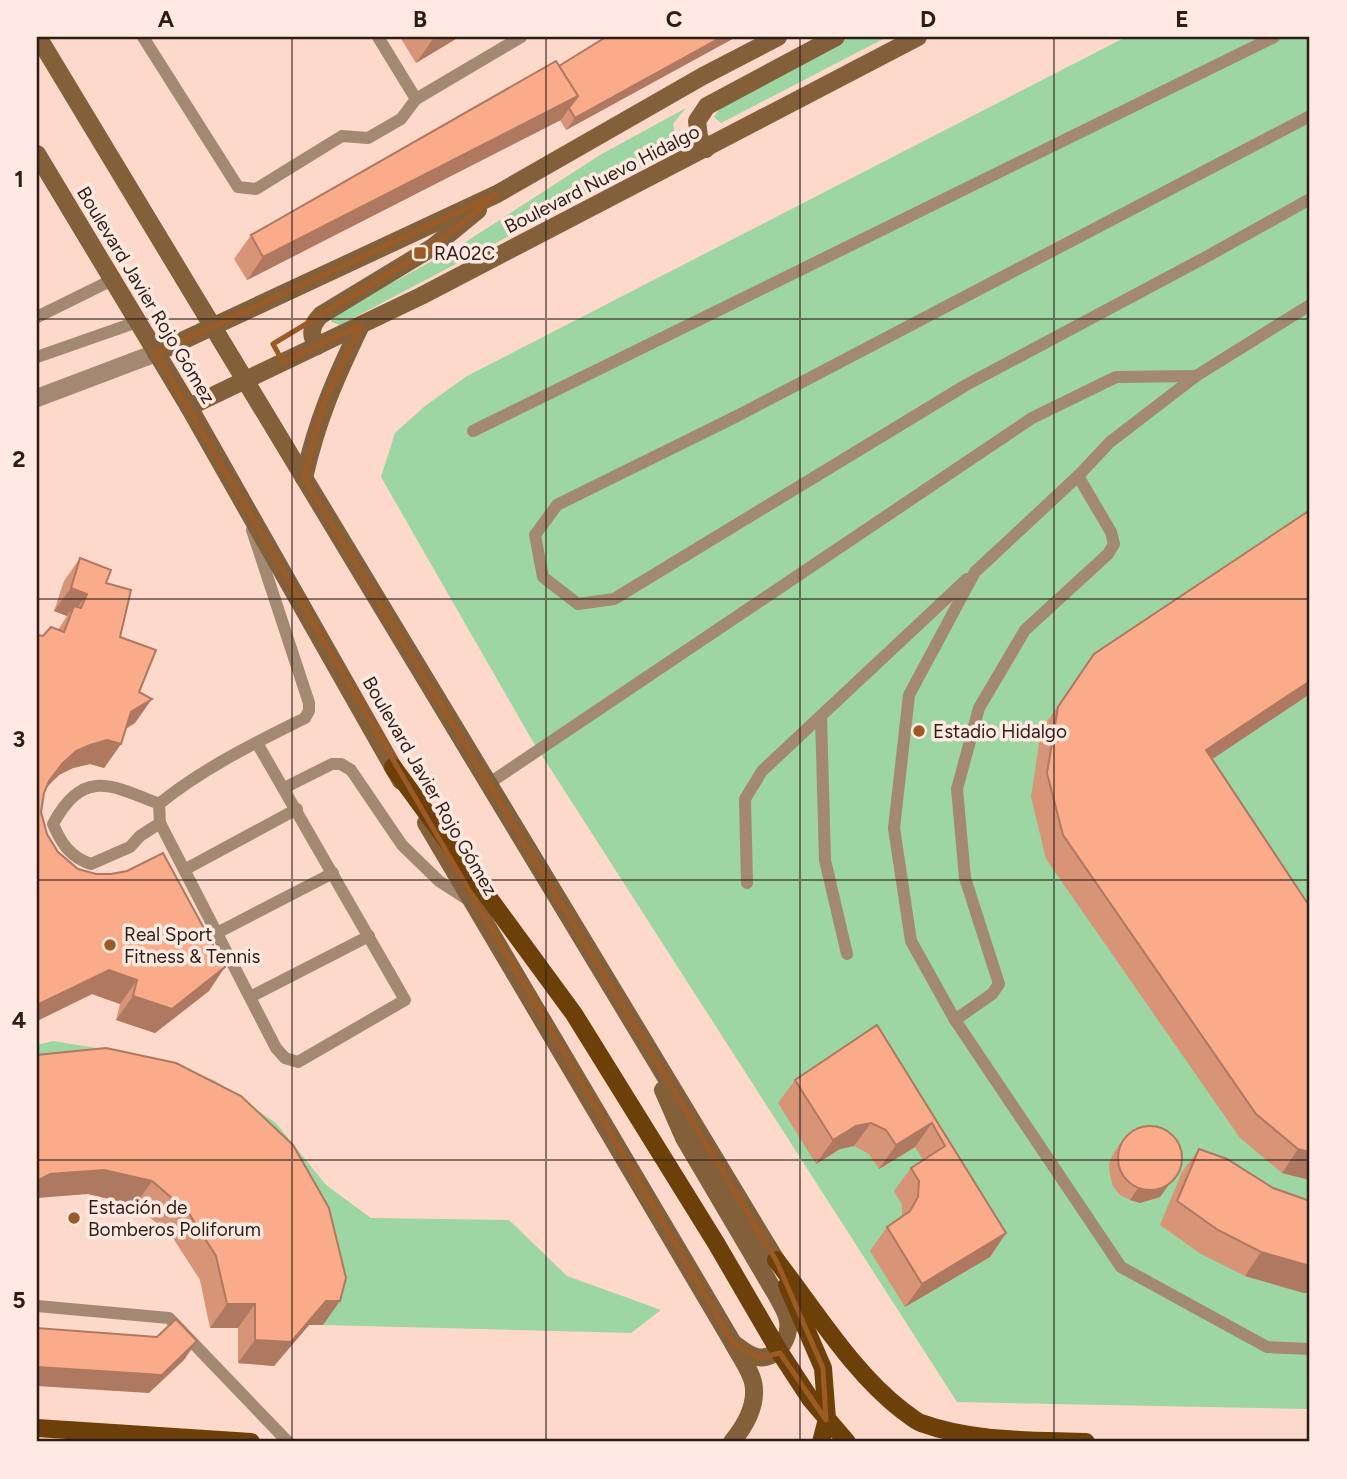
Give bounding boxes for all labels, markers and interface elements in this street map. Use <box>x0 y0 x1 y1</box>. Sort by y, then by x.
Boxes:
text: A <box>158 5 175 33</box>
text: B <box>413 5 427 33</box>
text: C <box>666 5 683 33</box>
text: D <box>920 5 936 33</box>
text: E <box>1175 5 1189 33</box>
street label: Boulevard Nuevo Hidalgo <box>501 120 703 238</box>
text: 1 <box>14 165 24 193</box>
street label: Boulevard Javier Rojo Gómez <box>72 182 220 408</box>
place label: RA02C <box>434 242 496 265</box>
marker: RA02C <box>412 245 428 261</box>
text: 2 <box>12 445 26 473</box>
street label: Boulevard Javier Rojo Gómez <box>358 672 502 900</box>
place label: Estadio Hidalgo <box>933 720 1067 743</box>
marker: Estadio Hidalgo <box>911 723 927 739</box>
text: 3 <box>13 725 25 753</box>
place label: Real Sport Fitness & Tennis <box>124 923 261 968</box>
marker: Real Sport Fitness & Tennis <box>102 937 118 953</box>
text: 4 <box>12 1006 26 1034</box>
place label: Estación de Bomberos Poliforum <box>88 1196 261 1241</box>
marker: Estación de Bomberos Poliforum <box>66 1210 82 1226</box>
text: 5 <box>12 1286 26 1314</box>

